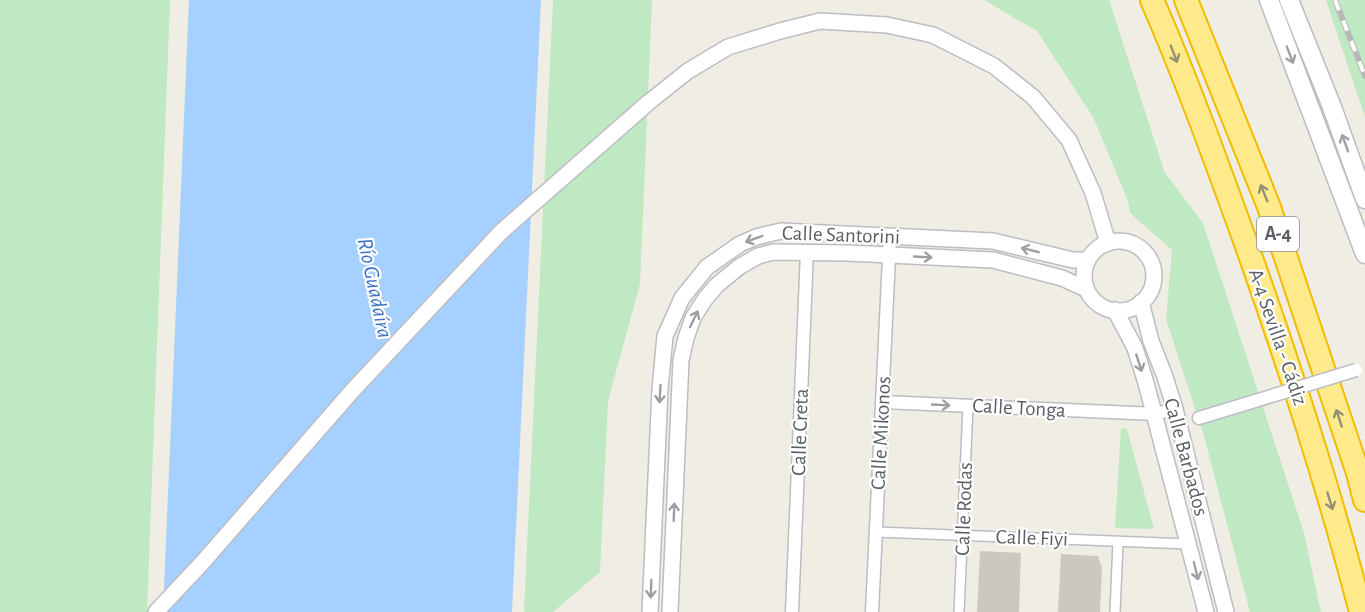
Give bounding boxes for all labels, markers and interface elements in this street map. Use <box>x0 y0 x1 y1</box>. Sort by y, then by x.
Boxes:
one-way arrow <box>1170 44 1181 63</box>
one-way arrow <box>1285 45 1296 64</box>
one-way arrow <box>1339 135 1350 153</box>
one-way arrow <box>1258 184 1269 203</box>
road number: A-4 <box>1257 217 1299 251</box>
street label: Calle Santorini <box>782 222 900 248</box>
one-way arrow <box>745 234 764 245</box>
water label: Río Guadaíra <box>354 236 396 340</box>
one-way arrow <box>1021 243 1040 255</box>
one-way arrow <box>913 251 933 262</box>
street label: A-4 Sevilla - Cádiz <box>1245 266 1311 408</box>
one-way arrow <box>688 310 700 328</box>
one-way arrow <box>1135 353 1146 372</box>
street label: Calle Mikonos <box>868 375 894 491</box>
one-way arrow <box>654 384 665 404</box>
street label: Calle Creta <box>788 388 812 476</box>
street label: Calle Tonga <box>972 395 1067 421</box>
street label: Calle Barbados <box>1160 396 1212 518</box>
one-way arrow <box>930 399 950 410</box>
one-way arrow <box>1333 409 1344 428</box>
street label: Calle Rodas <box>952 462 976 556</box>
one-way arrow <box>1325 491 1336 510</box>
one-way arrow <box>669 502 680 522</box>
street label: Calle Fiyi <box>995 526 1069 550</box>
one-way arrow <box>1190 562 1202 581</box>
one-way arrow <box>646 578 657 598</box>

